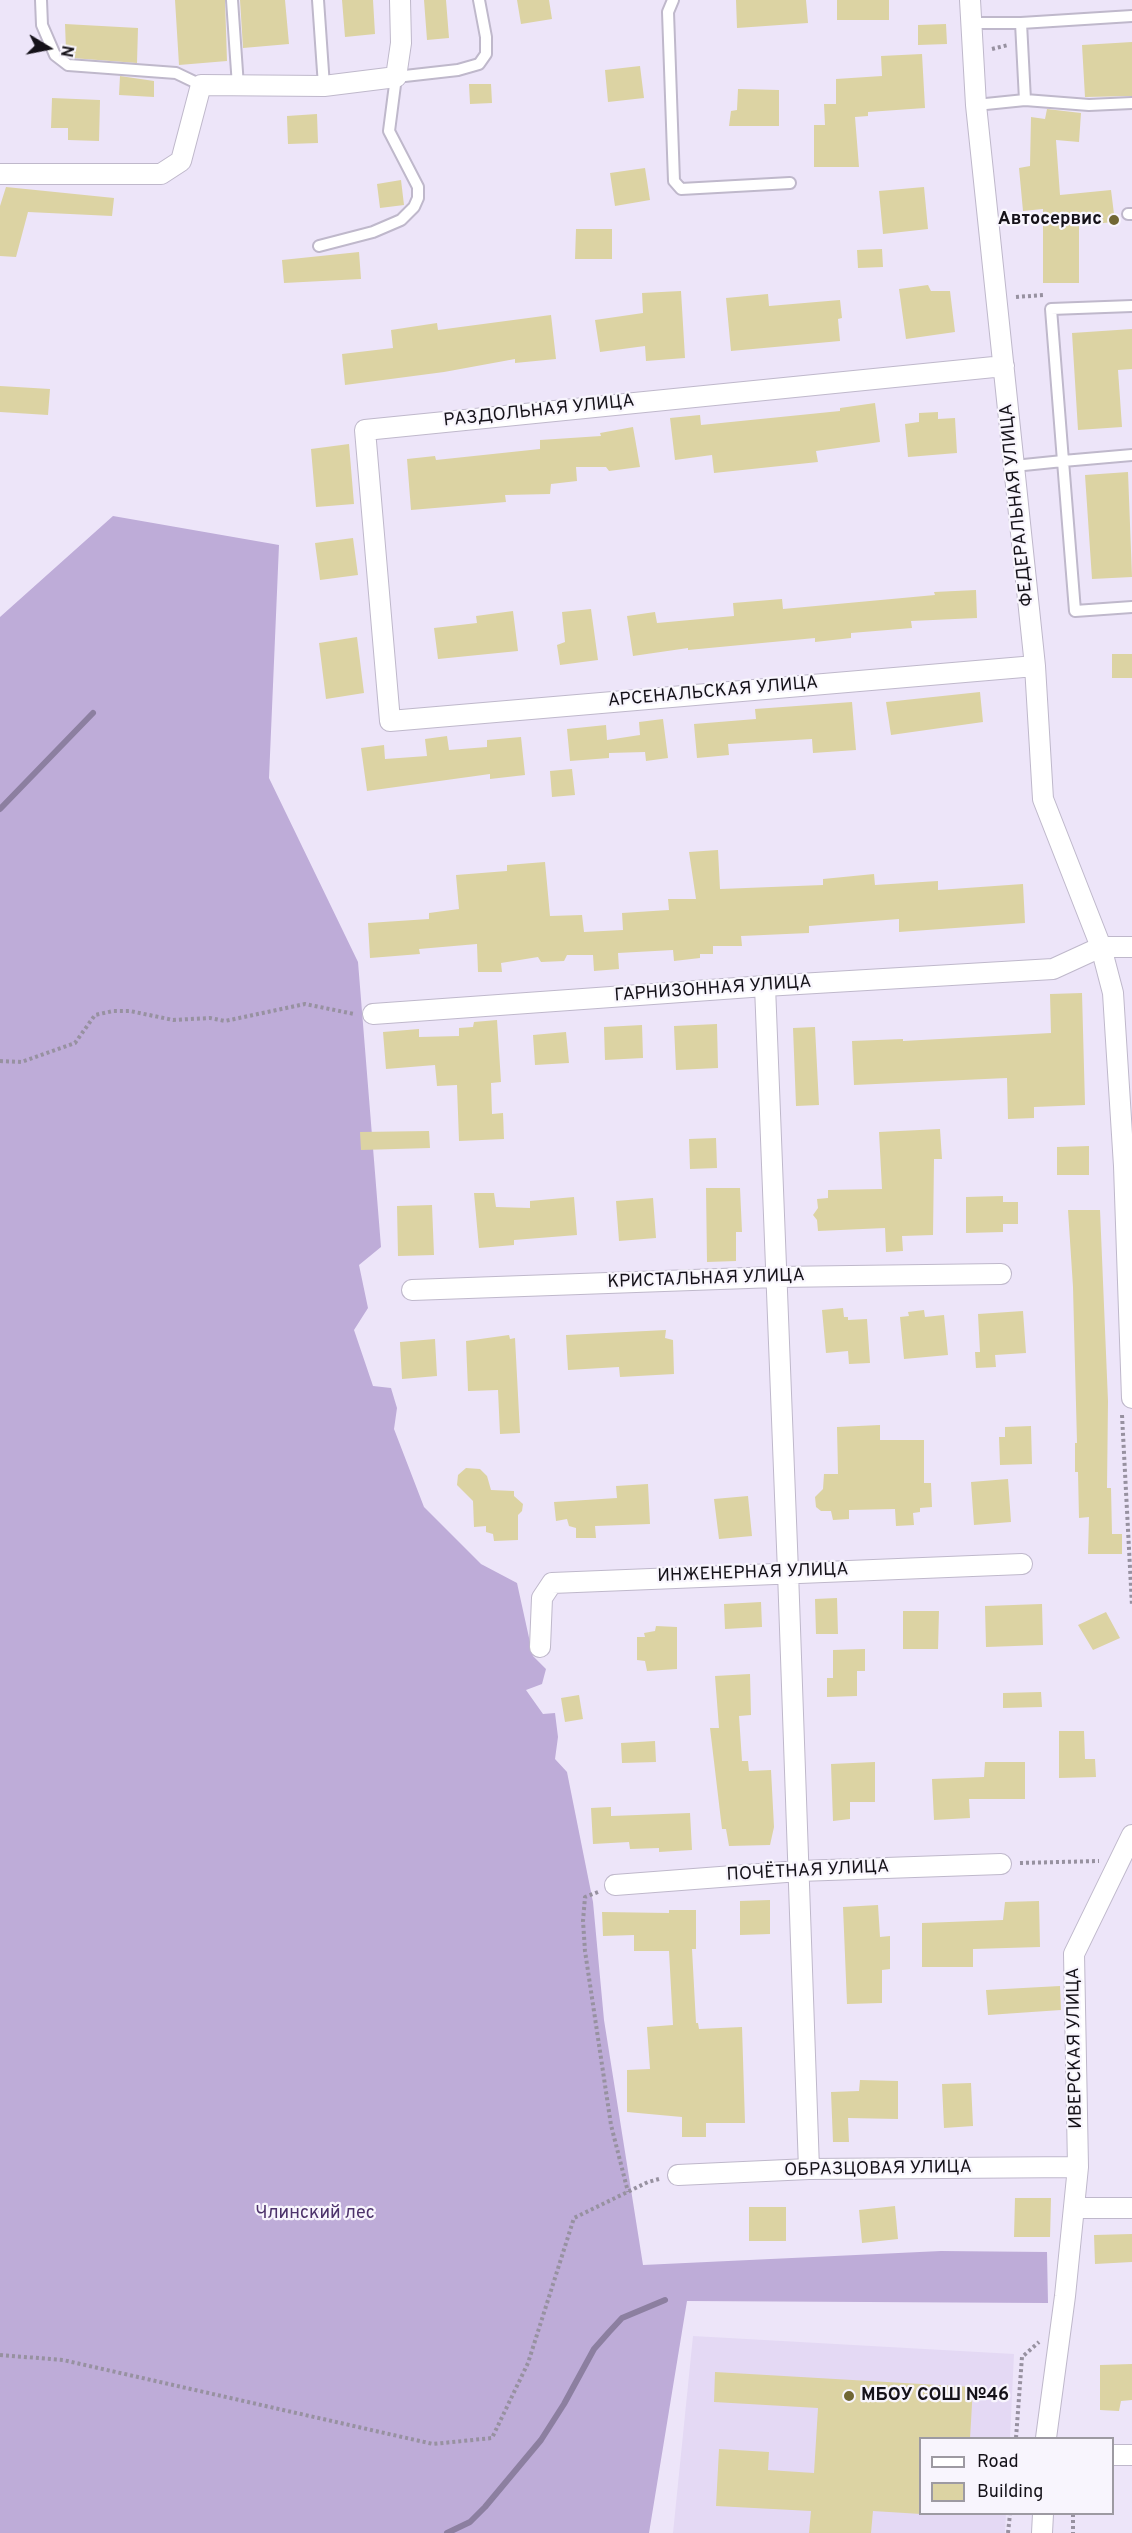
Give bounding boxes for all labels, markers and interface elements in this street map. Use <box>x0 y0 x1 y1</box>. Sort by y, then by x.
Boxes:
north arrow <box>18 18 78 78</box>
text: N <box>55 44 77 59</box>
place label: Автосервис <box>998 209 1102 231</box>
marker: Автосервис <box>1107 213 1121 227</box>
street label: РАЗДОЛЬНАЯ УЛИЦА <box>442 391 636 433</box>
street label: ФЕДЕРАЛЬНАЯ УЛИЦА <box>997 403 1039 607</box>
street label: АРСЕНАЛЬСКАЯ УЛИЦА <box>607 673 819 713</box>
street label: ГАРНИЗОННАЯ УЛИЦА <box>614 972 812 1008</box>
street label: КРИСТАЛЬНАЯ УЛИЦА <box>607 1266 805 1294</box>
street label: ИНЖЕНЕРНАЯ УЛИЦА <box>657 1560 849 1588</box>
street label: ПОЧЁТНАЯ УЛИЦА <box>726 1857 890 1887</box>
street label: ИВЕРСКАЯ УЛИЦА <box>1064 1967 1088 2129</box>
street label: ОБРАЗЦОВАЯ УЛИЦА <box>784 2158 972 2182</box>
park label: Члинский лес <box>255 2203 375 2225</box>
place label: МБОУ СОШ №46 <box>861 2385 1009 2407</box>
marker: МБОУ СОШ №46 <box>842 2389 856 2403</box>
legend <box>919 2437 1114 2515</box>
text: Road <box>977 2451 1019 2474</box>
text: Building <box>977 2481 1043 2504</box>

